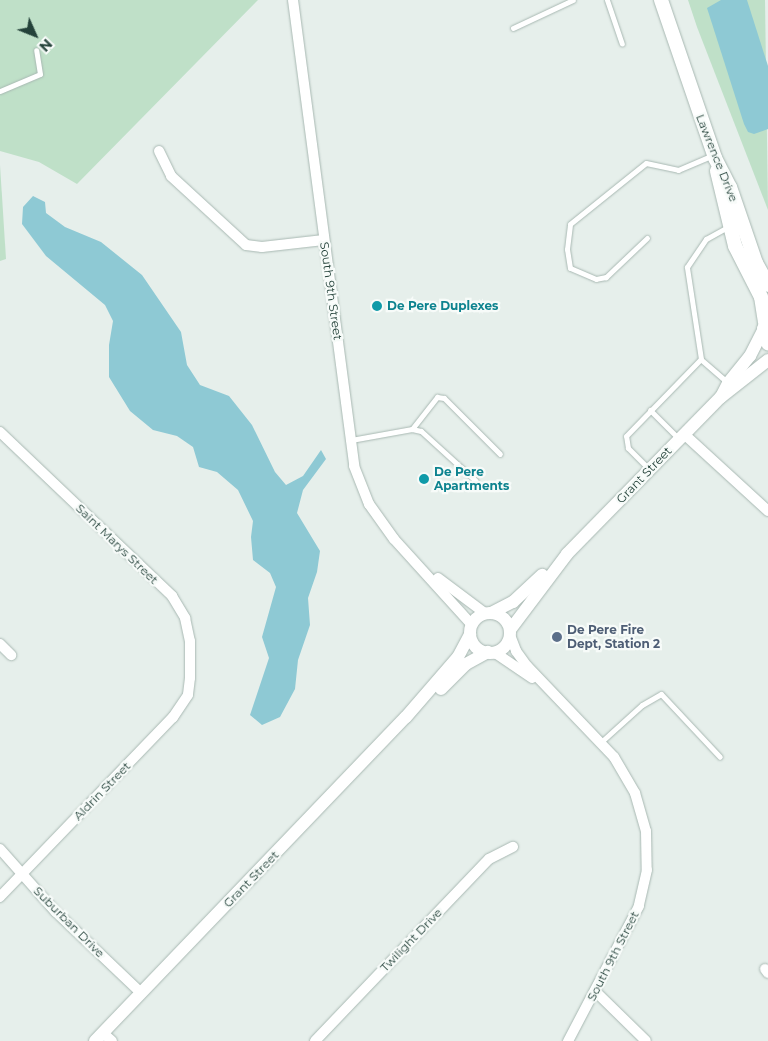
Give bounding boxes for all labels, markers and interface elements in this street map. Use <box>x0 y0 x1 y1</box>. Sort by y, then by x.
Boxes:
north arrow <box>10 10 60 60</box>
text: N <box>35 35 56 56</box>
street label: Lawrence Drive <box>693 112 741 204</box>
street label: South 9th Street <box>317 241 345 341</box>
place label: De Pere Duplexes <box>387 299 498 313</box>
marker: De Pere Duplexes <box>371 300 383 312</box>
street label: Grant Street <box>613 444 675 506</box>
place label: De Pere Apartments <box>434 465 509 493</box>
marker: De Pere Apartments <box>418 473 430 485</box>
street label: Saint Marys Street <box>73 501 161 587</box>
place label: De Pere Fire Dept, Station 2 <box>567 623 660 651</box>
marker: De Pere Fire Dept, Station 2 <box>551 631 563 643</box>
street label: Aldrin Street <box>71 759 133 823</box>
street label: Grant Street <box>220 848 282 910</box>
street label: Suburban Drive <box>31 884 107 960</box>
street label: Twilight Drive <box>377 905 445 975</box>
street label: South 9th Street <box>584 909 642 1003</box>

